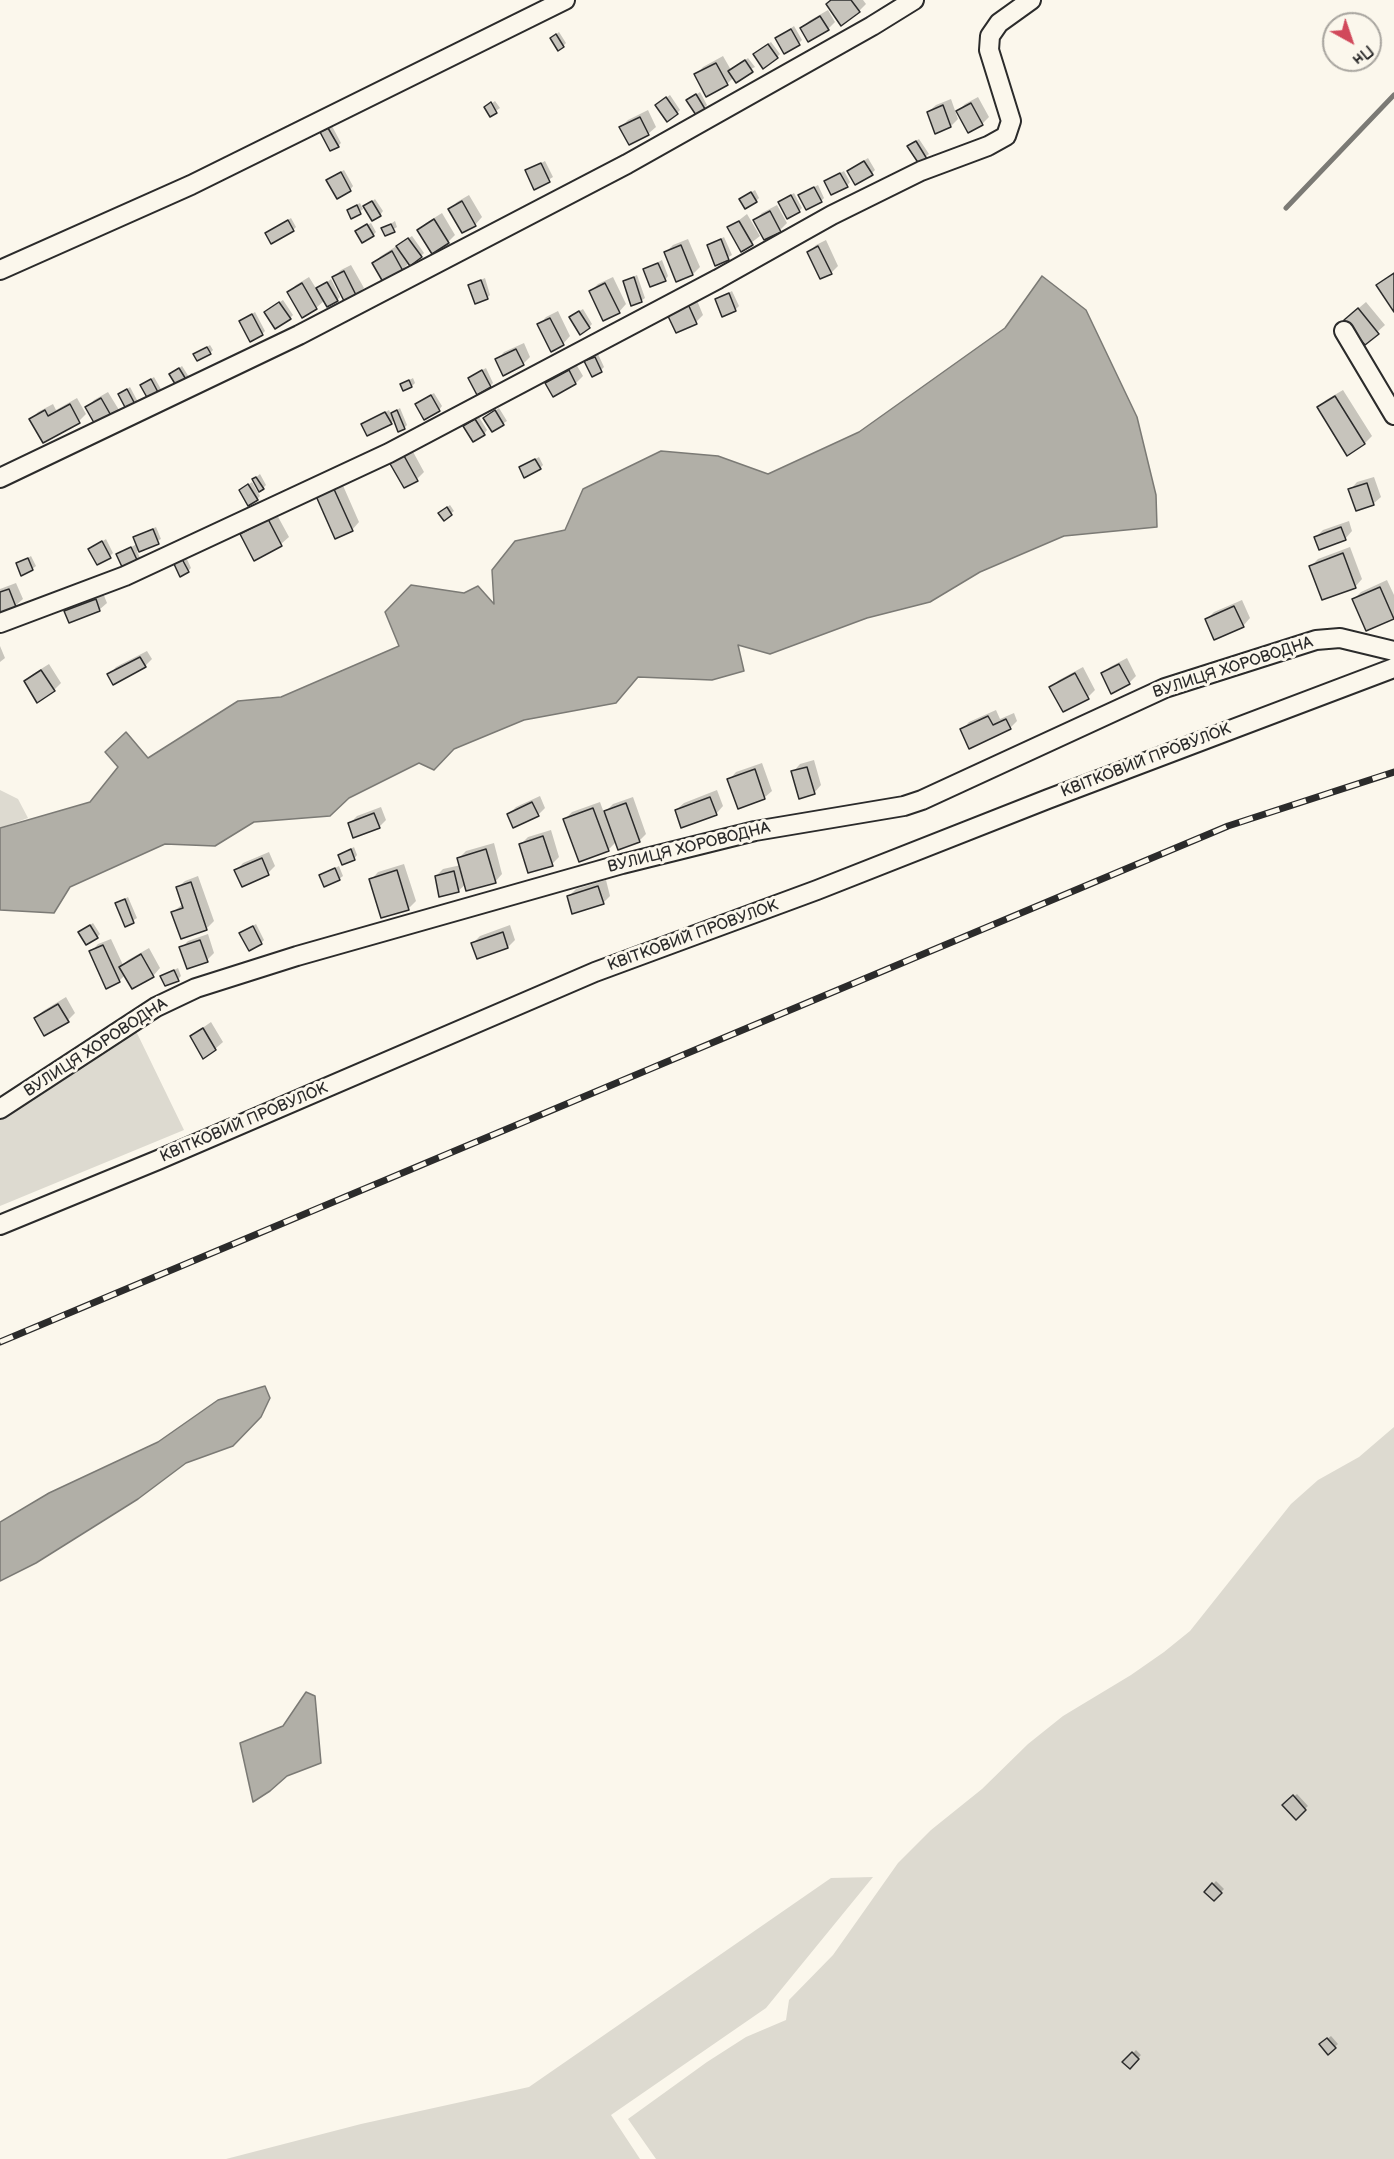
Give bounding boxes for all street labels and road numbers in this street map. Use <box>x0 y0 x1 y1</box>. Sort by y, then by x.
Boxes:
street label: ВУЛИЦЯ ХОРОВОДНА <box>1151 633 1315 703</box>
street label: КВІТКОВИЙ ПРОВУЛОК <box>1058 720 1234 802</box>
street label: ВУЛИЦЯ ХОРОВОДНА <box>606 818 772 878</box>
street label: КВІТКОВИЙ ПРОВУЛОК <box>605 896 781 976</box>
street label: ВУЛИЦЯ ХОРОВОДНА <box>21 994 171 1102</box>
street label: КВІТКОВИЙ ПРОВУЛОК <box>157 1079 331 1167</box>

